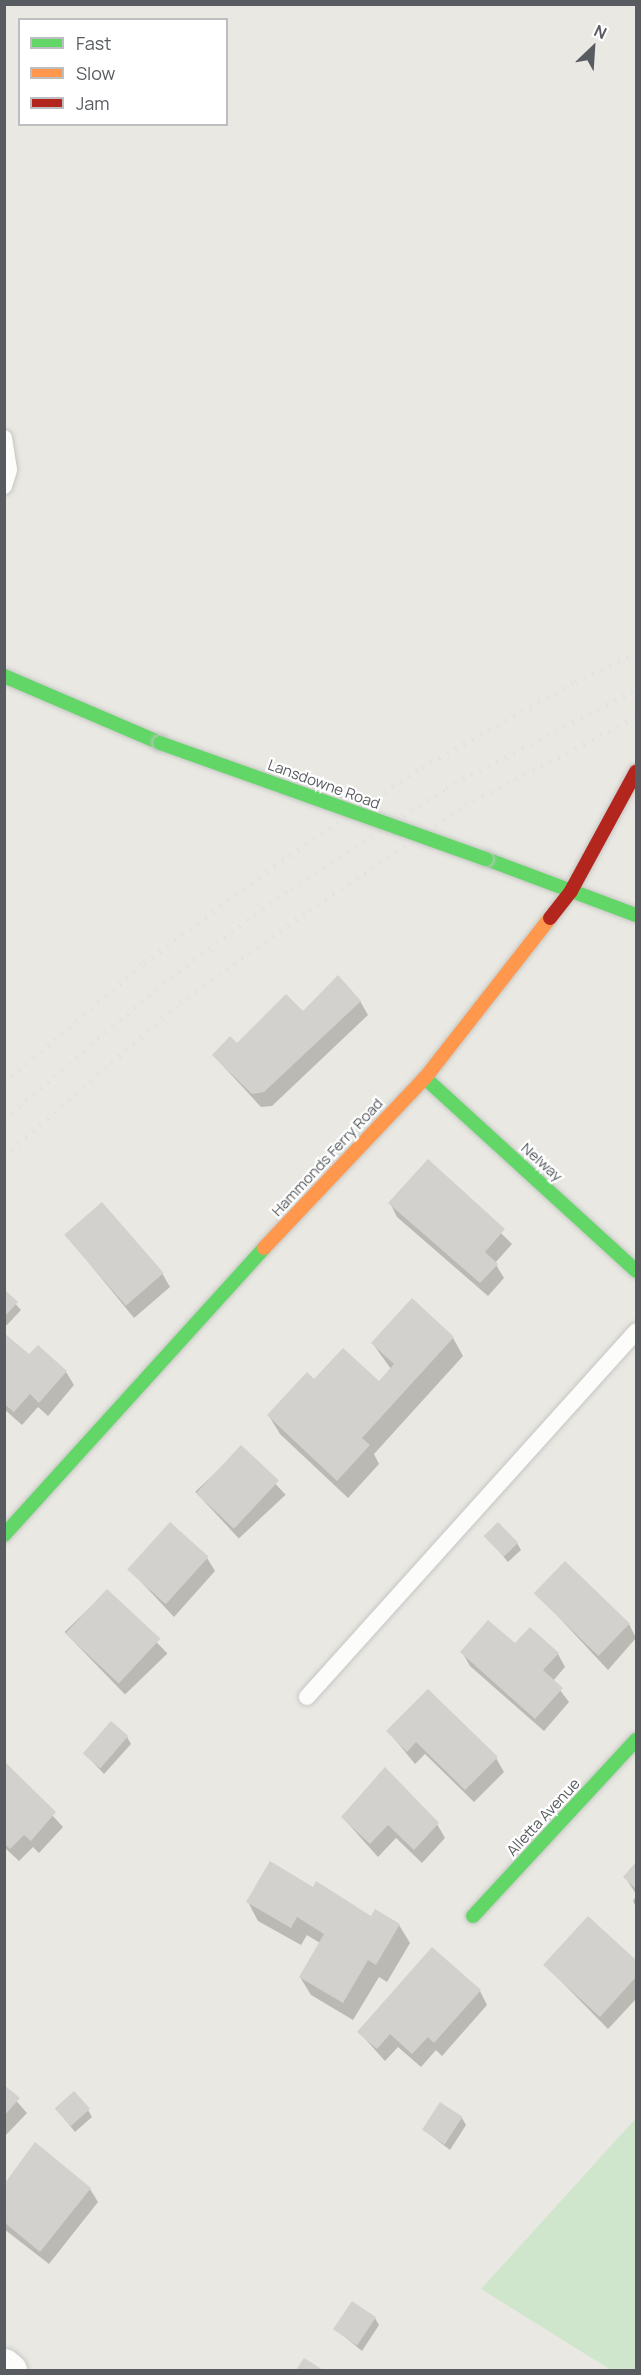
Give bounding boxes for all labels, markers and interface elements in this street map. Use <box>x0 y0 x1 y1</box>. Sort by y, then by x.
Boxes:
legend <box>18 18 228 126</box>
north arrow <box>563 18 623 78</box>
text: N <box>591 19 610 44</box>
text: Fast <box>76 31 111 55</box>
text: Slow <box>76 61 115 85</box>
text: Jam <box>76 91 110 115</box>
street label: Lansdowne Road <box>266 755 382 813</box>
street label: Hammonds Ferry Road <box>268 1094 386 1220</box>
street label: Nelway <box>518 1139 566 1185</box>
street label: Alletta Avenue <box>503 1775 583 1859</box>

